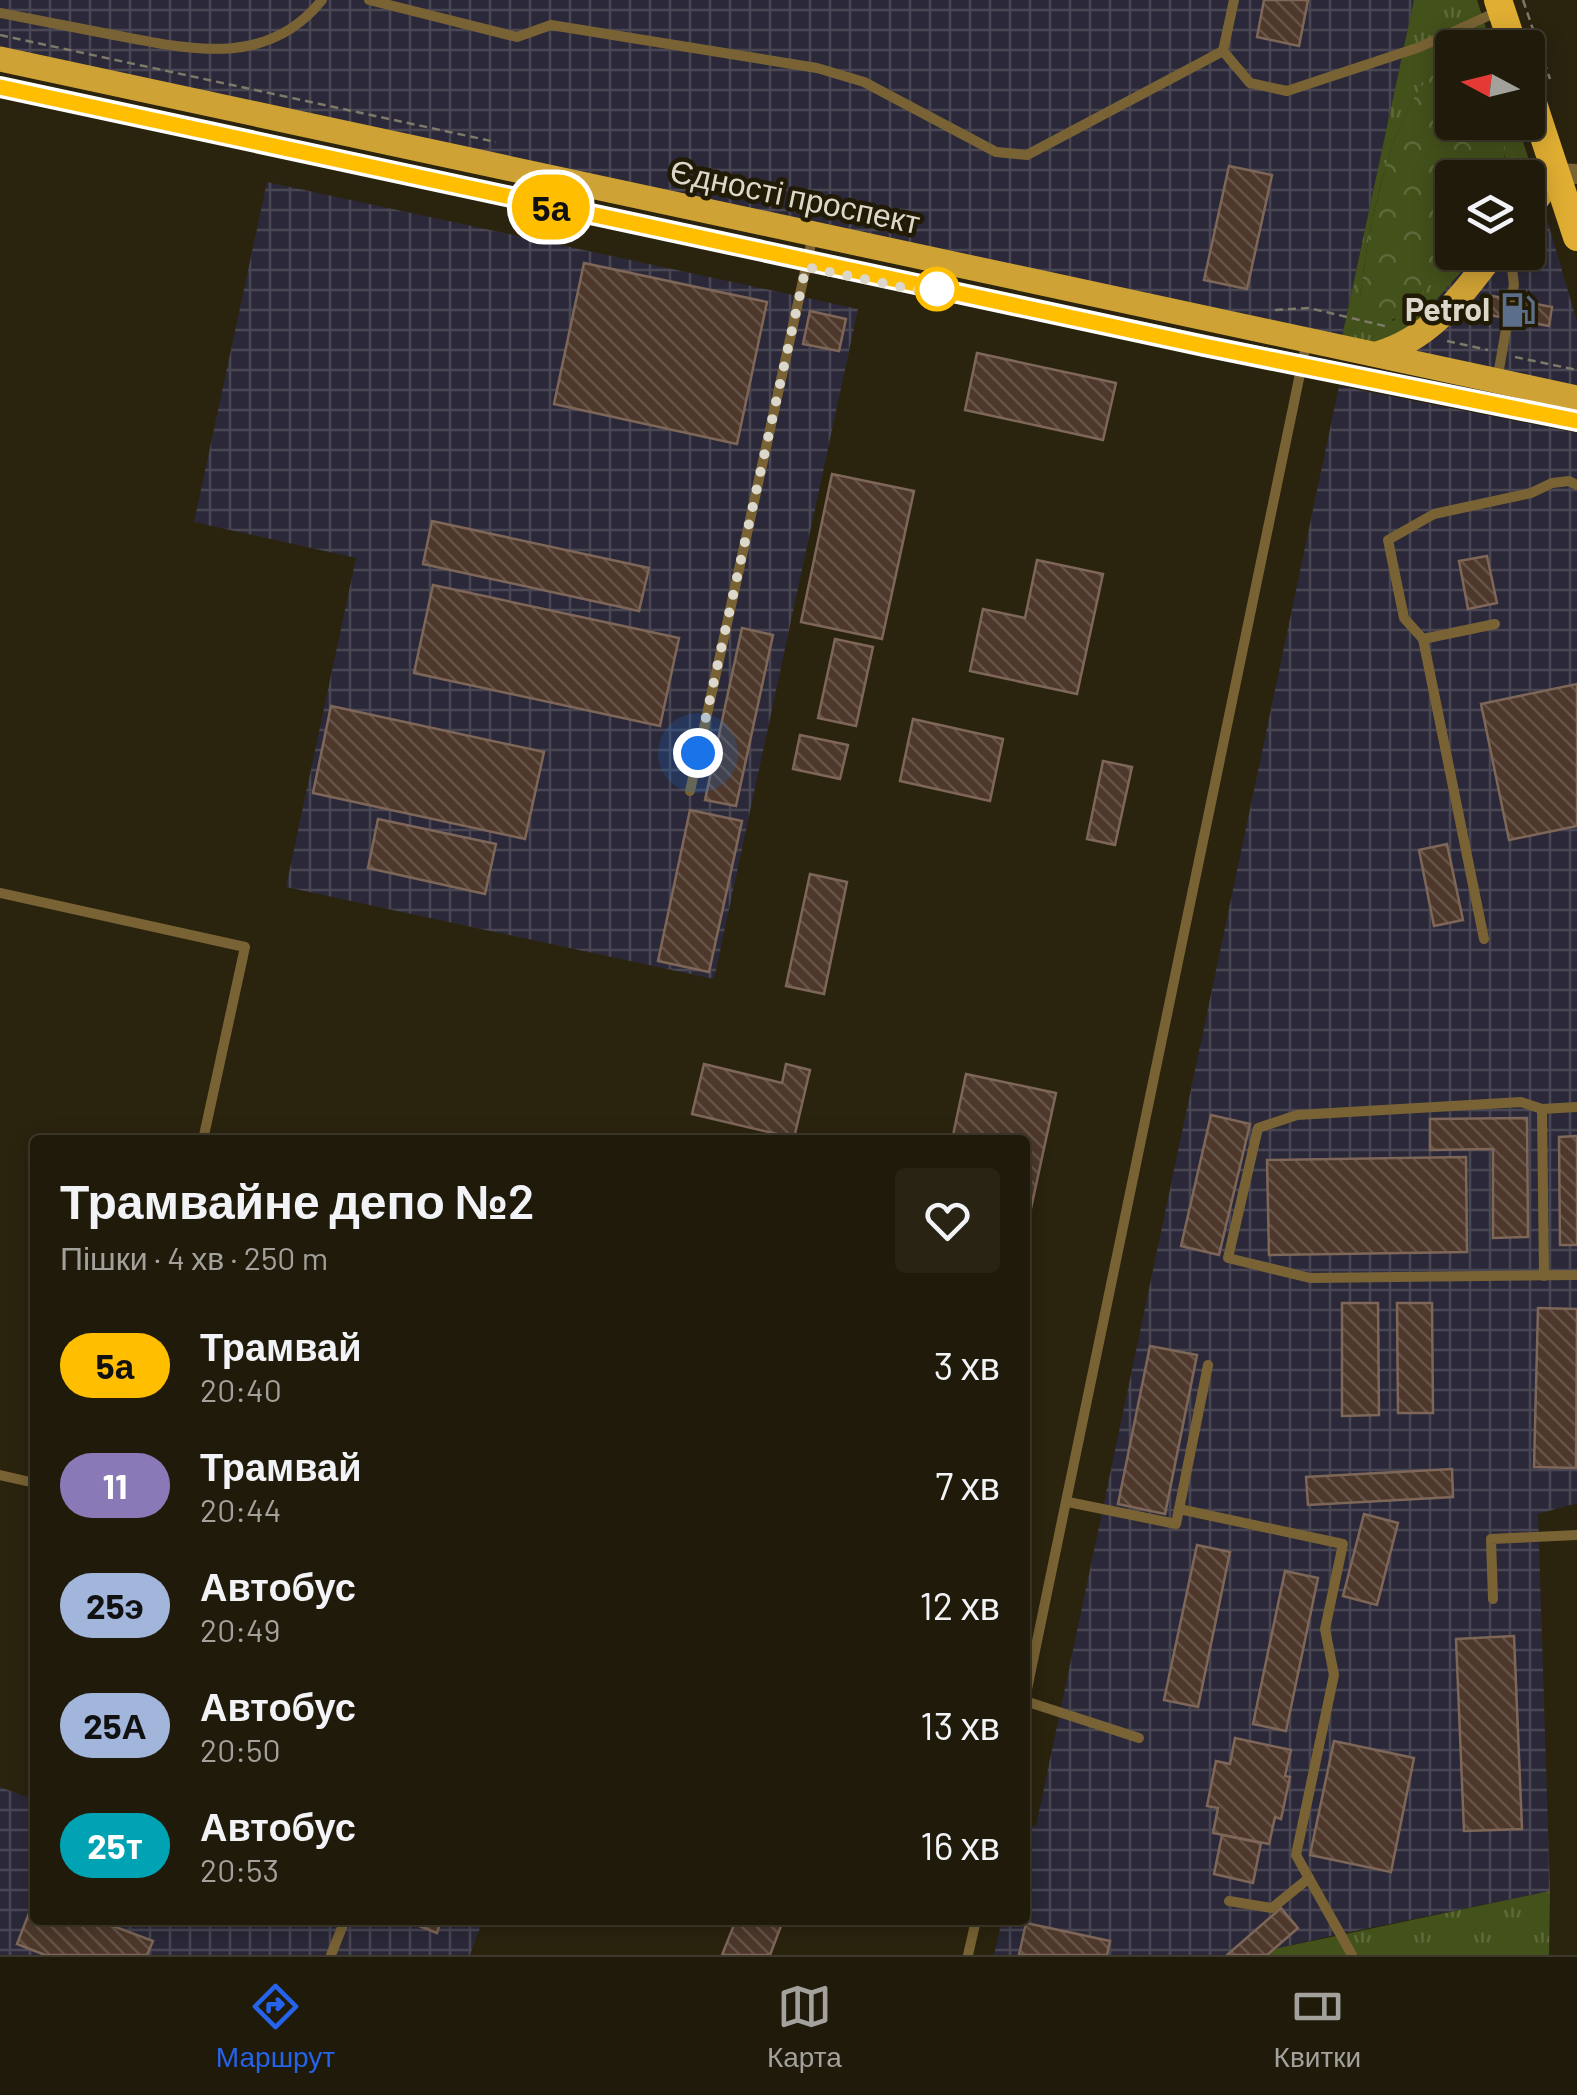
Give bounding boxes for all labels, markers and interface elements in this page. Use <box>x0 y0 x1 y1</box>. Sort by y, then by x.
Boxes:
north arrow <box>1435 30 1545 140</box>
map controls <box>1435 30 1545 270</box>
street label: Єдності проспект <box>667 150 924 241</box>
button: layers <box>1435 160 1545 270</box>
line badge: 5а <box>506 174 596 240</box>
text: 5а <box>532 186 570 228</box>
unlabelled marker <box>916 268 958 310</box>
place label: Petrol <box>1405 289 1490 327</box>
fuel station icon: Petrol <box>1499 291 1537 329</box>
your location <box>673 728 723 778</box>
button: heart <box>895 1168 1000 1273</box>
text: Трамвайне депо №2 <box>60 1171 534 1229</box>
text: Пішки · 4 хв · 250 m <box>60 1238 328 1276</box>
text: Трамвай <box>200 1323 362 1369</box>
text: 3 хв <box>934 1342 1000 1388</box>
text: 5а <box>96 1344 134 1386</box>
text: 20:40 <box>200 1370 282 1408</box>
text: Трамвай <box>200 1443 362 1489</box>
text: 7 хв <box>935 1462 1000 1508</box>
text: 11 <box>102 1464 128 1506</box>
text: 20:44 <box>200 1490 281 1528</box>
text: Автобус <box>200 1563 356 1609</box>
text: 12 хв <box>920 1582 1000 1628</box>
text: 25э <box>86 1584 144 1626</box>
text: 20:49 <box>200 1610 280 1648</box>
text: Автобус <box>200 1683 356 1729</box>
text: 13 хв <box>920 1702 1000 1748</box>
text: 25А <box>83 1704 147 1746</box>
text: 20:50 <box>200 1730 281 1768</box>
text: Автобус <box>200 1803 356 1849</box>
text: 16 хв <box>920 1822 1000 1868</box>
text: 25т <box>87 1824 143 1866</box>
text: 20:53 <box>200 1850 279 1888</box>
tab: Маршрут <box>216 1979 335 2074</box>
tab: Карта <box>767 1979 842 2074</box>
tab: Квитки <box>1274 1979 1361 2074</box>

